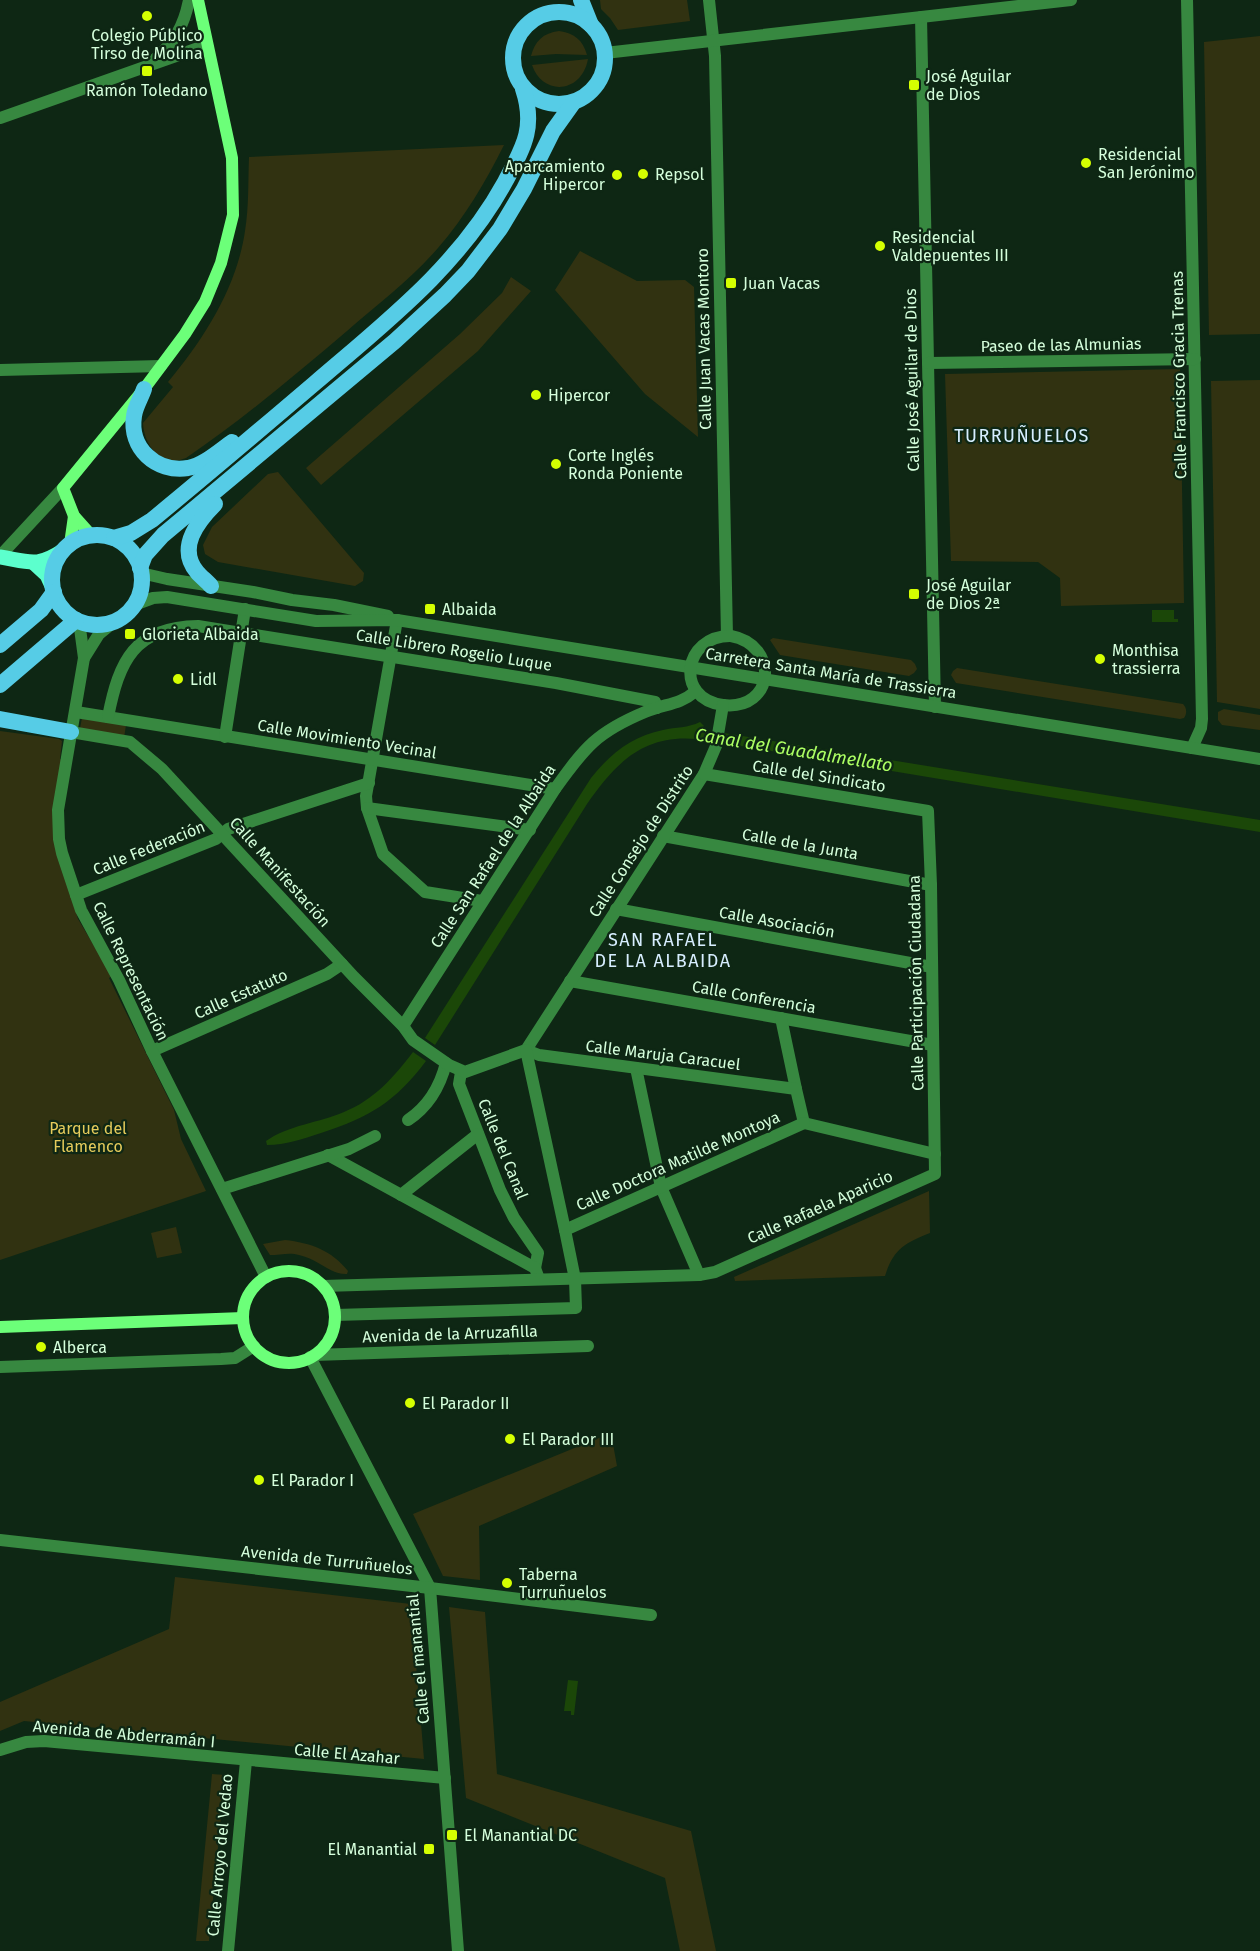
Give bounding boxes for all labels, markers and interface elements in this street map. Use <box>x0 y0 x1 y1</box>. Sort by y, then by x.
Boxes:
marker: Colegio Público Tirso de Molina <box>140 9 154 23</box>
place label: Colegio Público Tirso de Molina <box>91 26 203 63</box>
marker: Ramón Toledano <box>140 64 154 78</box>
place label: José Aguilar de Dios <box>926 67 1012 104</box>
marker: José Aguilar de Dios <box>907 78 921 92</box>
place label: Ramón Toledano <box>86 81 208 100</box>
place label: Residencial San Jerónimo <box>1098 145 1195 182</box>
marker: Residencial San Jerónimo <box>1079 156 1093 170</box>
place label: Aparcamiento Hipercor <box>505 157 606 194</box>
place label: Repsol <box>655 165 704 184</box>
marker: Repsol <box>636 167 650 181</box>
marker: Aparcamiento Hipercor <box>610 168 624 182</box>
place label: Residencial Valdepuentes III <box>892 228 1009 265</box>
marker: Residencial Valdepuentes III <box>873 239 887 253</box>
street label: Calle Juan Vacas Montoro <box>693 248 715 430</box>
street label: Calle Francisco Gracia Trenas <box>1168 271 1190 479</box>
place label: Juan Vacas <box>743 274 820 293</box>
marker: Juan Vacas <box>724 276 738 290</box>
street label: Calle José Aguilar de Dios <box>901 288 923 472</box>
street label: Paseo de las Almunias <box>980 334 1142 356</box>
place label: Hipercor <box>548 386 611 405</box>
marker: Hipercor <box>529 388 543 402</box>
district label: TURRUÑUELOS <box>954 424 1090 447</box>
place label: Corte Inglés Ronda Poniente <box>568 446 683 483</box>
marker: Corte Inglés Ronda Poniente <box>549 457 563 471</box>
place label: José Aguilar de Dios 2ª <box>926 576 1012 613</box>
marker: José Aguilar de Dios 2ª <box>907 587 921 601</box>
place label: Albaida <box>442 600 497 619</box>
marker: Albaida <box>423 602 437 616</box>
place label: Glorieta Albaida <box>142 625 259 644</box>
street label: Calle Librero Rogelio Luque <box>355 625 553 675</box>
marker: Glorieta Albaida <box>123 627 137 641</box>
place label: Monthisa trassierra <box>1112 641 1180 678</box>
street label: Carretera Santa María de Trassierra <box>704 644 958 702</box>
marker: Monthisa trassierra <box>1093 652 1107 666</box>
place label: Lidl <box>190 670 217 689</box>
marker: Lidl <box>171 672 185 686</box>
street label: Calle Movimiento Vecinal <box>256 715 438 763</box>
water label: Canal del Guadalmellato <box>694 724 894 776</box>
street label: Calle del Sindicato <box>751 756 887 796</box>
street label: Calle San Rafael de la Albaida <box>426 761 560 951</box>
street label: Calle Consejo de Distrito <box>585 761 697 921</box>
street label: Calle Manifestación <box>226 813 334 931</box>
street label: Calle Federación <box>90 817 208 879</box>
street label: Calle de la Junta <box>740 824 860 864</box>
street label: Calle Participación Ciudadana <box>905 875 927 1091</box>
street label: Calle Representación <box>89 898 173 1044</box>
street label: Calle Asociación <box>718 902 836 942</box>
district label: SAN RAFAEL DE LA ALBAIDA <box>594 929 732 972</box>
street label: Calle Estatuto <box>192 965 290 1023</box>
street label: Calle Conferencia <box>691 977 817 1017</box>
street label: Calle Maruja Caracuel <box>585 1036 742 1074</box>
street label: Calle del Canal <box>474 1096 532 1202</box>
street label: Calle Doctora Matilde Montoya <box>573 1107 783 1215</box>
park label: Parque del Flamenco <box>49 1119 127 1156</box>
street label: Calle Rafaela Aparicio <box>744 1166 896 1248</box>
street label: Avenida de la Arruzafilla <box>362 1321 538 1347</box>
place label: Alberca <box>53 1338 107 1357</box>
marker: Alberca <box>34 1340 48 1354</box>
place label: El Parador II <box>422 1394 510 1413</box>
marker: El Parador II <box>403 1396 417 1410</box>
place label: El Parador III <box>522 1430 614 1449</box>
marker: El Parador III <box>503 1432 517 1446</box>
place label: El Parador I <box>271 1471 354 1490</box>
marker: El Parador I <box>252 1473 266 1487</box>
street label: Avenida de Turruñuelos <box>240 1542 414 1578</box>
place label: Taberna Turruñuelos <box>519 1565 606 1602</box>
marker: Taberna Turruñuelos <box>500 1576 514 1590</box>
street label: Calle el manantial <box>403 1593 433 1725</box>
street label: Avenida de Abderramán I <box>32 1717 216 1751</box>
street label: Calle El Azahar <box>293 1740 401 1768</box>
street label: Calle Arroyo del Vedao <box>203 1773 237 1937</box>
place label: El Manantial DC <box>464 1826 577 1845</box>
marker: El Manantial DC <box>445 1828 459 1842</box>
place label: El Manantial <box>327 1840 417 1859</box>
marker: El Manantial <box>422 1842 436 1856</box>

